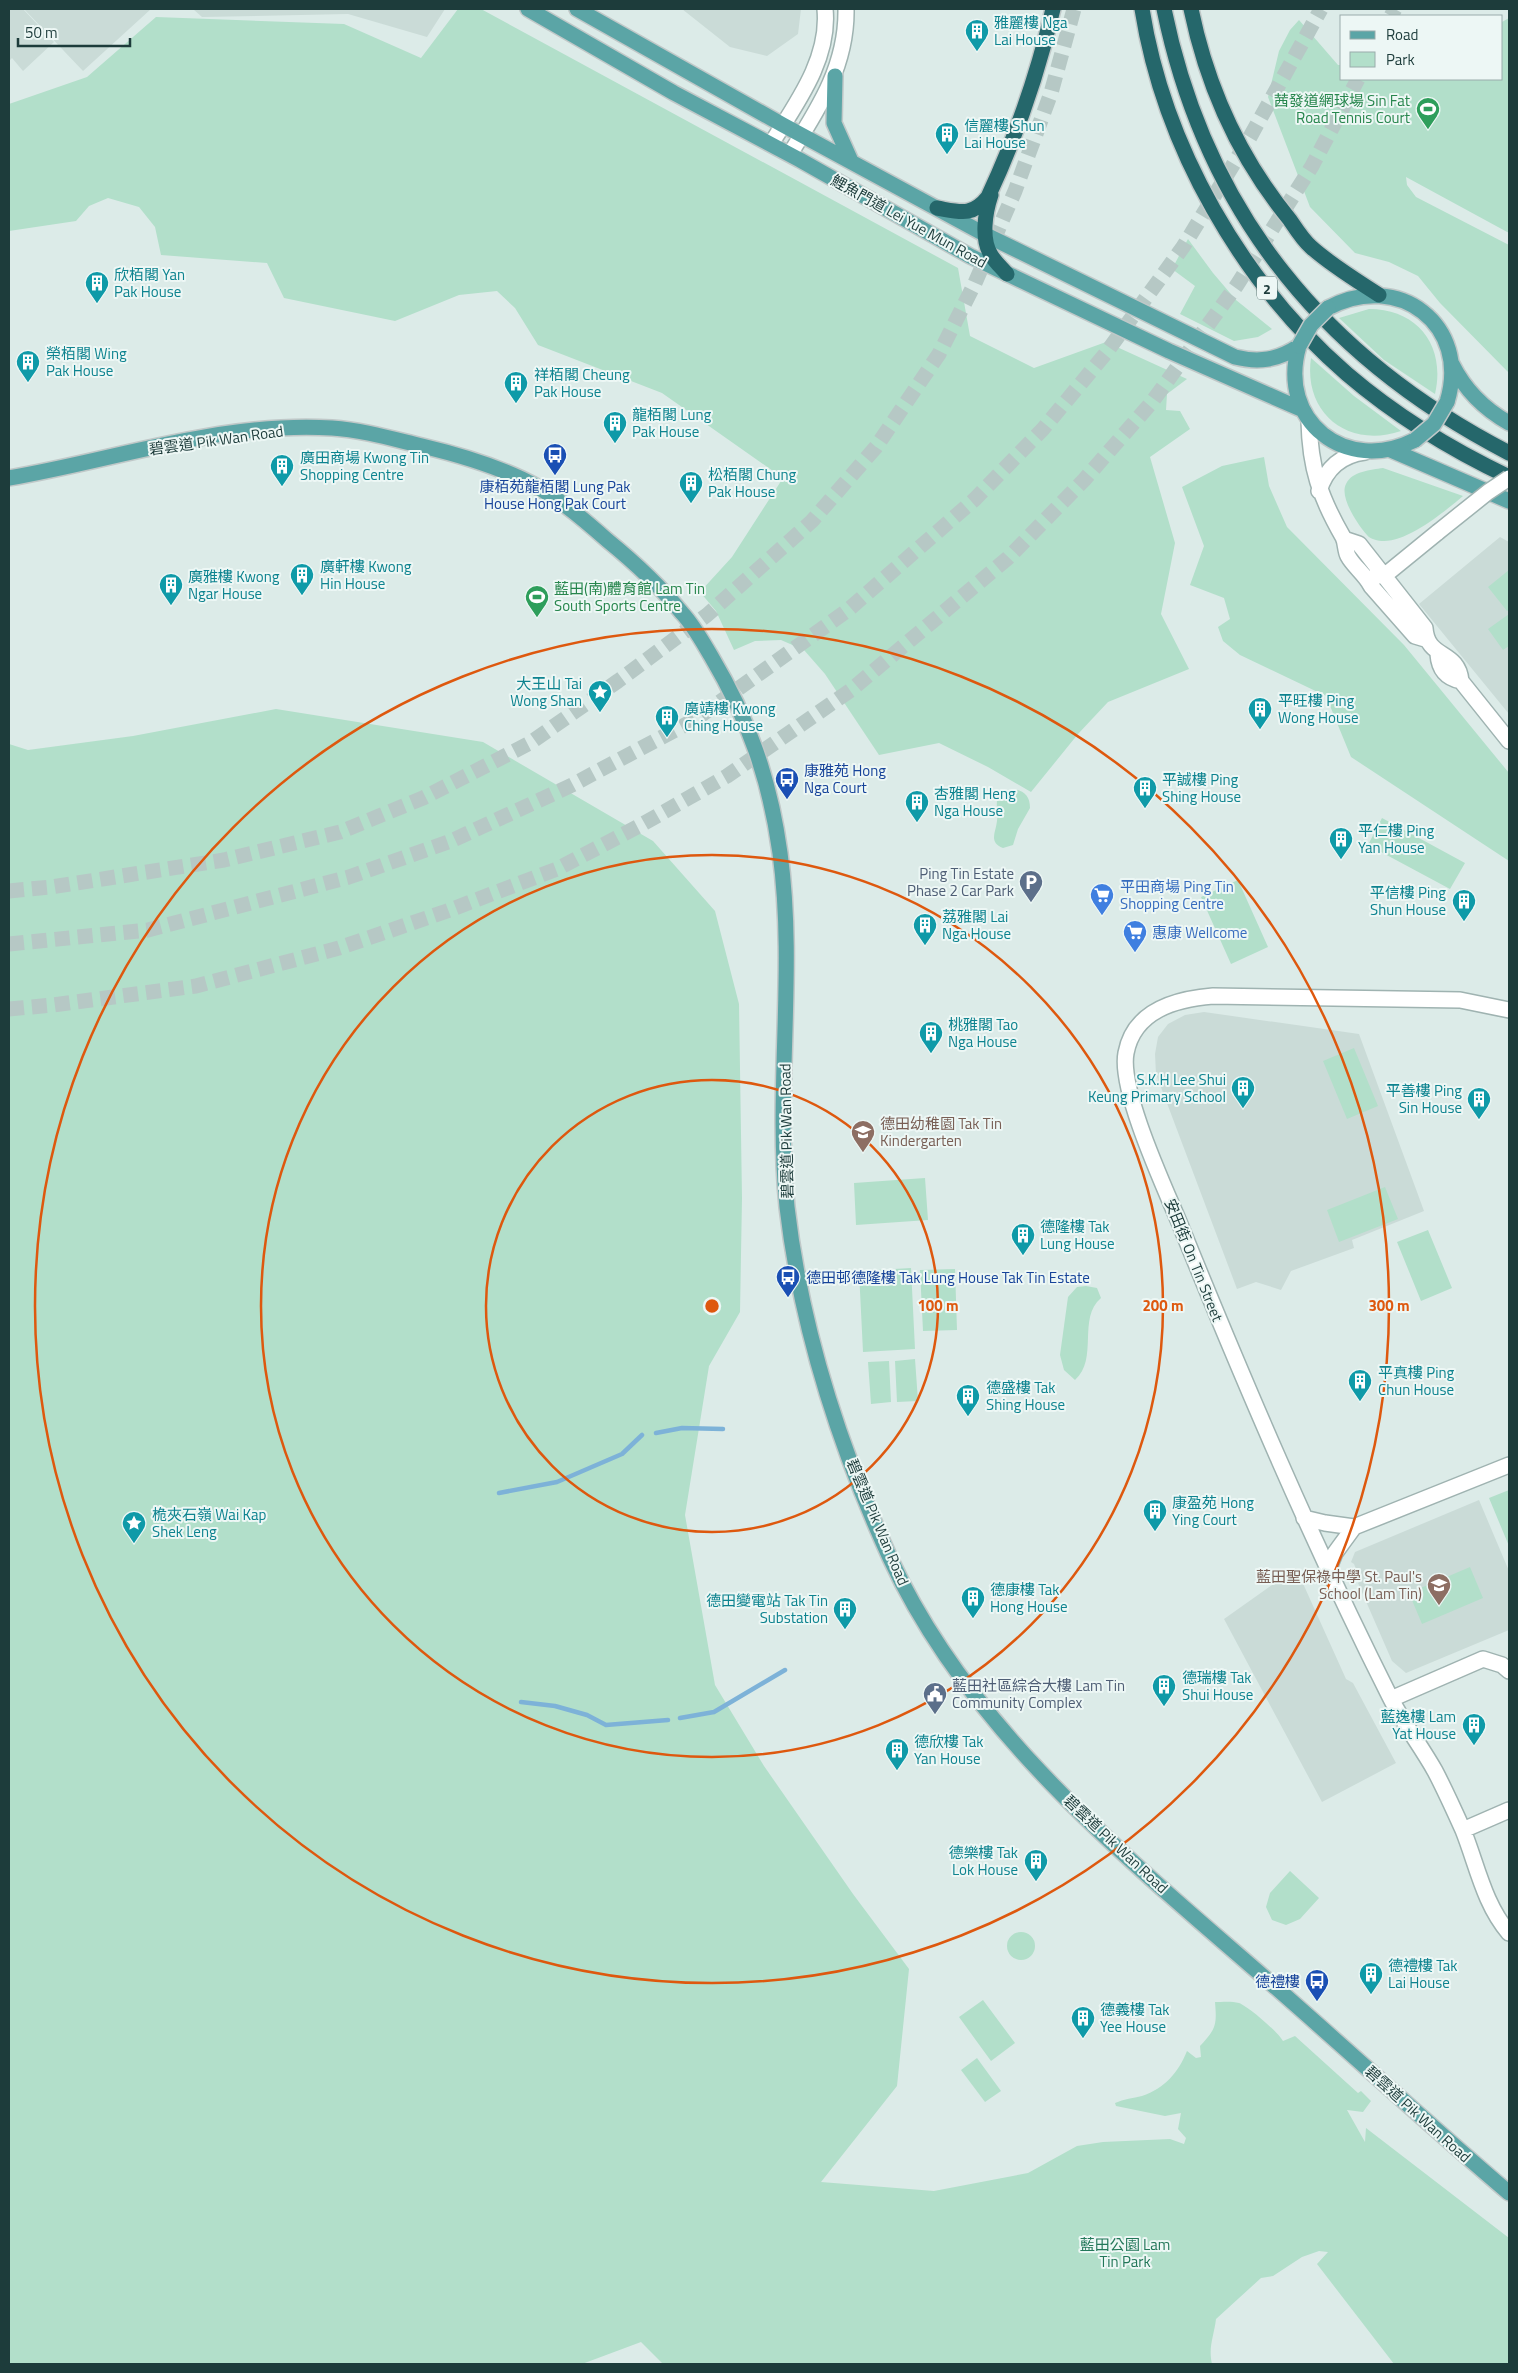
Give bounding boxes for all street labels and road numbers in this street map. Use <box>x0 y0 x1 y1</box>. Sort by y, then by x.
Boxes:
street label: 鯉魚門道 Lei Yue Mun Road <box>827 169 991 273</box>
road number: 2 <box>1257 276 1277 300</box>
street label: 碧雲道 Pik Wan Road <box>147 419 285 461</box>
street label: 碧雲道 Pik Wan Road <box>773 1063 799 1199</box>
street label: 安田街 On Tin Street <box>1159 1195 1229 1326</box>
street label: 碧雲道 Pik Wan Road <box>841 1455 915 1589</box>
street label: 碧雲道 Pik Wan Road <box>1059 1789 1173 1899</box>
street label: 碧雲道 Pik Wan Road <box>1360 2060 1476 2168</box>

